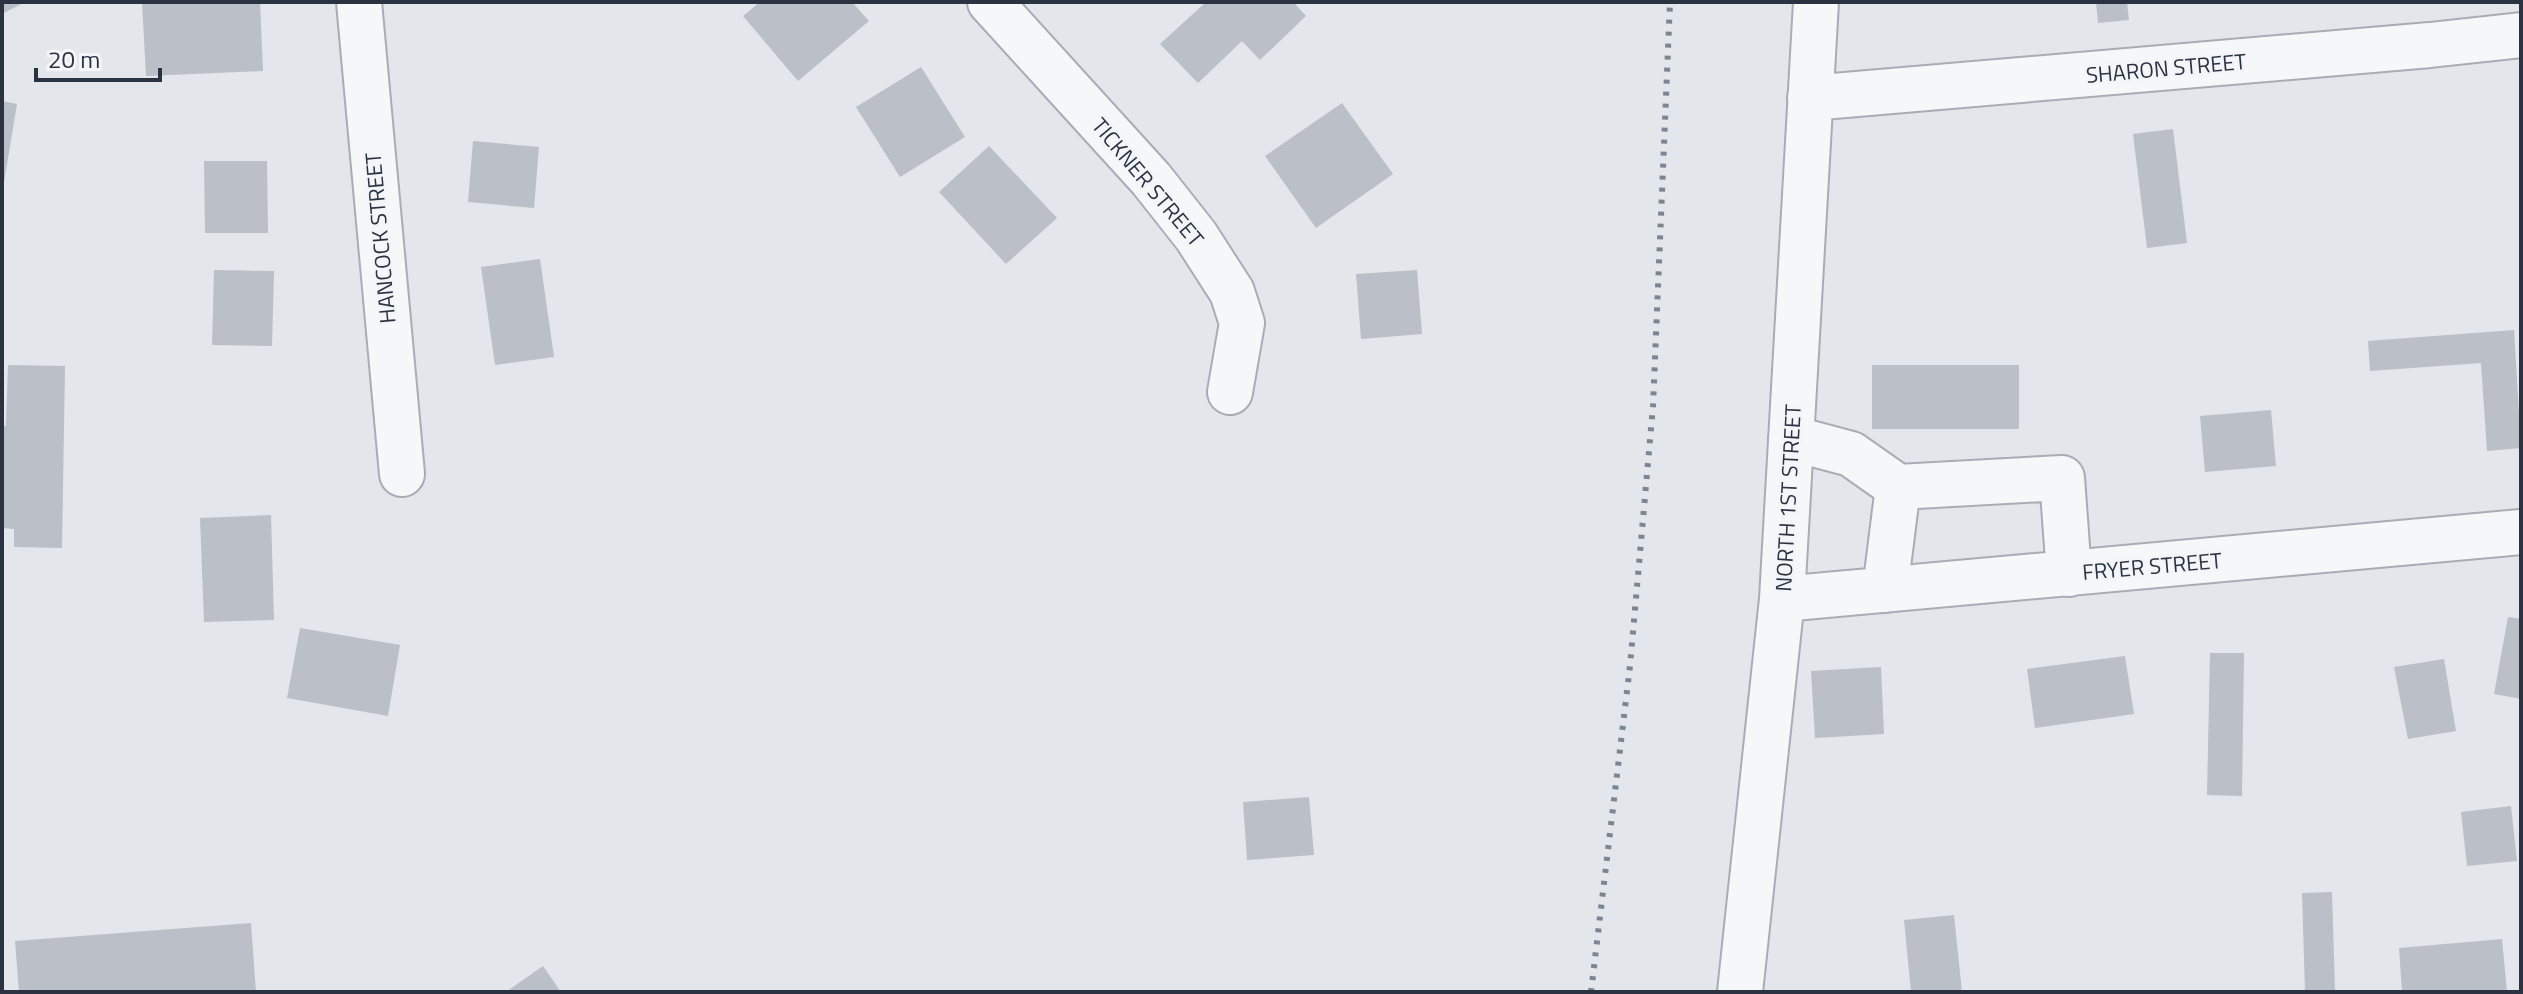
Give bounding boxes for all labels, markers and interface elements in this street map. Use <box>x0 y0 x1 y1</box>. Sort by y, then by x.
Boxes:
scale bar <box>36 32 160 82</box>
text: 20 m <box>48 41 100 77</box>
street label: SHARON STREET <box>2085 44 2248 92</box>
street label: TICKNER STREET <box>1084 110 1213 254</box>
street label: HANCOCK STREET <box>356 151 404 325</box>
street label: NORTH 1ST STREET <box>1766 403 1810 593</box>
street label: FRYER STREET <box>2081 543 2224 589</box>

